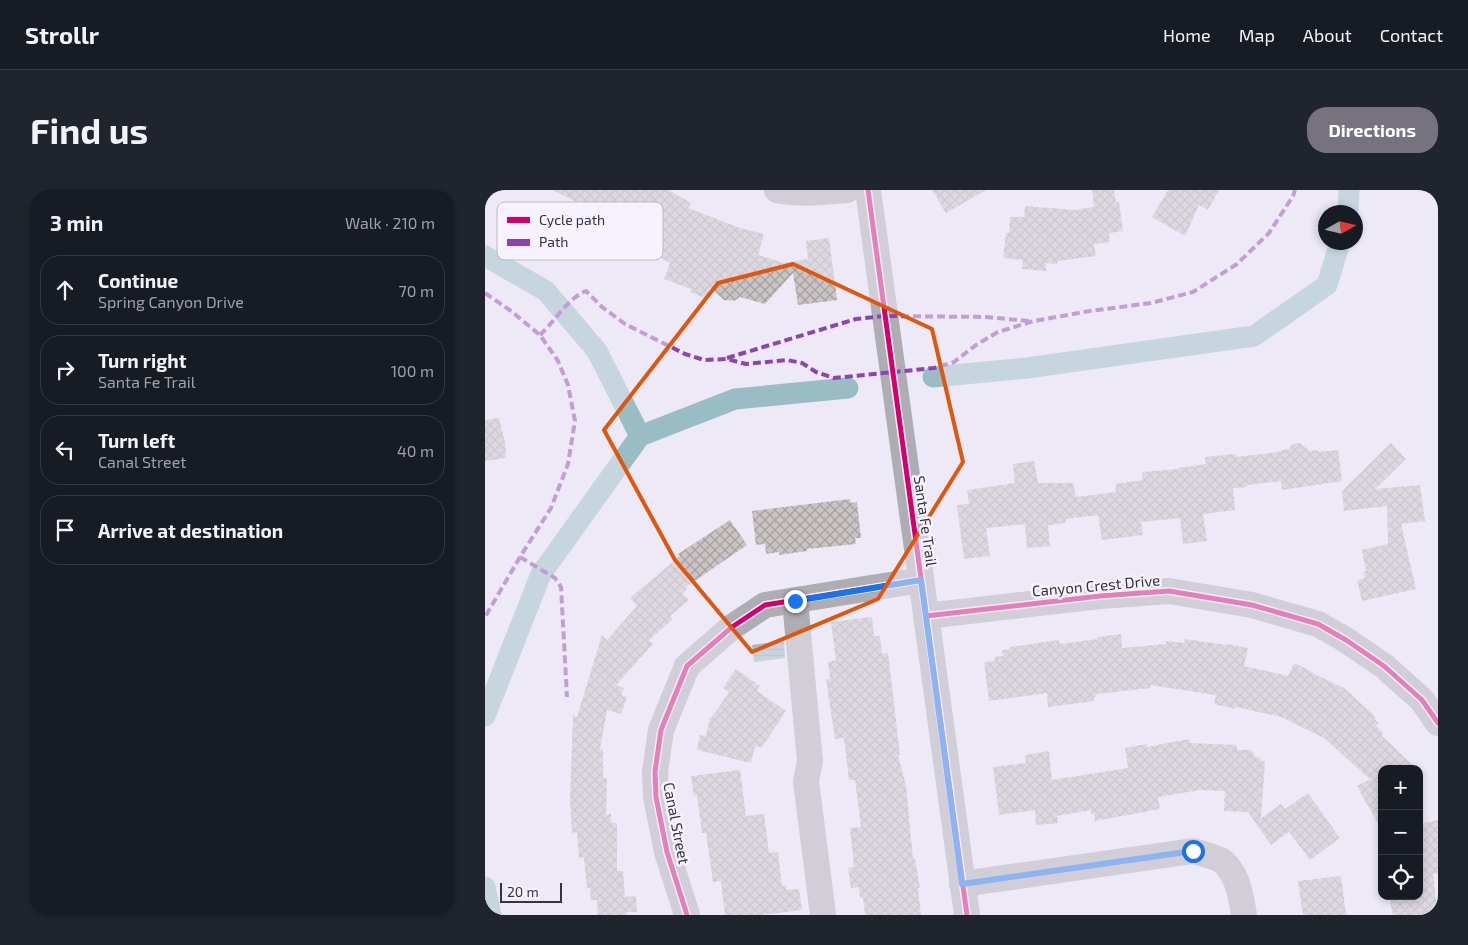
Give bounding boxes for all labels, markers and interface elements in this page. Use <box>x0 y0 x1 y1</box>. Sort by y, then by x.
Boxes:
text: Strollr <box>25 20 99 49</box>
text: Home <box>1163 24 1211 46</box>
text: Map <box>1239 24 1275 46</box>
text: About <box>1303 24 1352 46</box>
text: Contact <box>1380 24 1443 46</box>
button: Directions <box>1307 107 1438 153</box>
text: Find us <box>30 109 148 151</box>
legend <box>497 202 663 260</box>
north arrow <box>1318 205 1363 250</box>
text: 3 min <box>50 210 103 235</box>
text: Cycle path <box>539 211 605 228</box>
text: Walk · 210 m <box>345 213 435 232</box>
text: Path <box>539 233 568 250</box>
text: Continue <box>98 269 178 292</box>
icon: ahead <box>51 276 79 304</box>
text: 70 m <box>399 281 434 300</box>
text: Spring Canyon Drive <box>98 292 244 311</box>
text: Turn right <box>98 349 186 372</box>
icon: right <box>51 356 79 384</box>
text: 100 m <box>391 361 434 380</box>
text: Santa Fe Trail <box>98 372 195 391</box>
text: Turn left <box>98 429 175 452</box>
icon: left <box>51 436 79 464</box>
text: 40 m <box>397 441 434 460</box>
text: Canal Street <box>98 452 186 471</box>
street label: Santa Fe Trail <box>911 475 941 568</box>
icon: arrive <box>51 516 79 544</box>
text: Arrive at destination <box>98 519 283 542</box>
street label: Canyon Crest Drive <box>1031 570 1161 600</box>
route end <box>784 590 807 613</box>
map controls <box>1378 765 1423 900</box>
button: + <box>1378 765 1423 810</box>
street label: Canal Street <box>660 781 694 866</box>
button: − <box>1378 810 1423 855</box>
route start <box>1182 840 1205 863</box>
button: locate <box>1378 855 1423 900</box>
scale bar <box>500 880 563 903</box>
text: 20 m <box>507 883 539 900</box>

